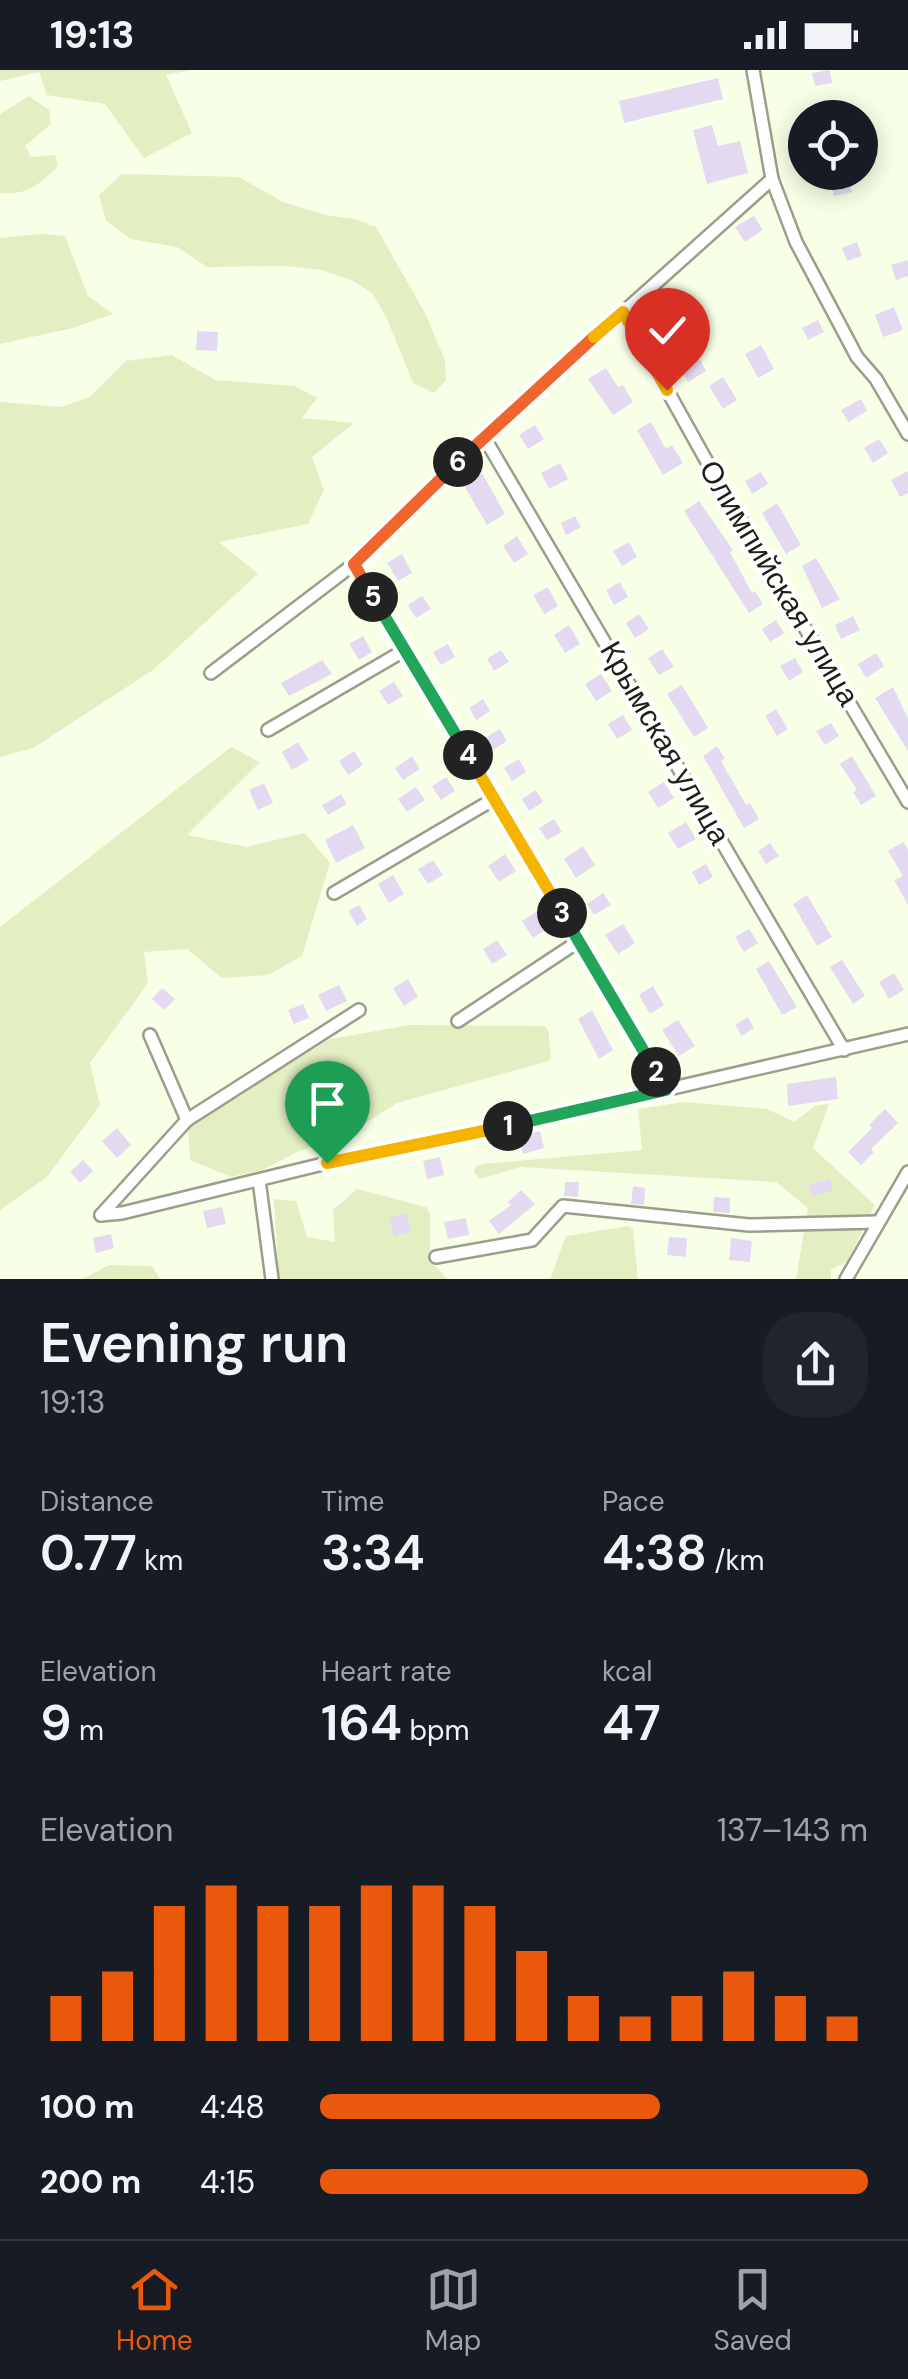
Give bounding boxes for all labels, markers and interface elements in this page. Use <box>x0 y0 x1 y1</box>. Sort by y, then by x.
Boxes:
text: 19:13 <box>50 10 134 60</box>
map controls <box>788 100 878 190</box>
button: locate <box>788 100 878 190</box>
pin <box>625 288 710 391</box>
icon: check <box>640 303 695 358</box>
pin: 6 <box>433 437 483 487</box>
text: 6 <box>449 443 467 480</box>
street label: Олимпийская улица <box>691 453 868 713</box>
pin: 5 <box>348 572 398 622</box>
text: 5 <box>364 578 382 615</box>
street label: Крымская улица <box>591 634 740 852</box>
pin: 4 <box>443 730 493 780</box>
text: 4 <box>459 736 477 773</box>
pin: 3 <box>537 888 587 938</box>
text: 3 <box>554 894 570 931</box>
pin: 2 <box>631 1047 681 1097</box>
text: 2 <box>648 1053 664 1090</box>
pin <box>285 1061 370 1164</box>
icon: arrive <box>300 1076 355 1131</box>
pin: 1 <box>483 1101 533 1151</box>
text: 1 <box>503 1107 513 1144</box>
text: Evening run <box>40 1307 348 1379</box>
button: share <box>763 1312 868 1417</box>
text: 19:13 <box>40 1381 105 1423</box>
text: Distance <box>40 1483 154 1520</box>
text: Time <box>321 1483 384 1520</box>
text: Pace <box>602 1483 665 1520</box>
text: 0.77 <box>40 1520 137 1586</box>
text: 3:34 <box>321 1520 425 1586</box>
text: 4:38 <box>602 1520 707 1586</box>
text: km <box>137 1542 183 1579</box>
text: /km <box>707 1542 765 1579</box>
text: Elevation <box>40 1653 157 1690</box>
text: Heart rate <box>321 1653 452 1690</box>
text: kcal <box>602 1653 653 1690</box>
text: 9 <box>40 1690 72 1756</box>
text: 164 <box>321 1690 402 1756</box>
text: 47 <box>602 1690 661 1756</box>
text: m <box>72 1712 104 1749</box>
text: bpm <box>402 1712 469 1749</box>
text: Elevation <box>40 1809 173 1851</box>
text: 137–143 m <box>717 1809 868 1851</box>
text: 100 m <box>40 2086 134 2128</box>
text: 4:48 <box>200 2086 265 2128</box>
text: 200 m <box>40 2161 141 2203</box>
text: 4:15 <box>200 2161 255 2203</box>
tab: Home <box>116 2262 193 2359</box>
tab: Map <box>425 2262 481 2359</box>
tab: Saved <box>713 2262 792 2359</box>

